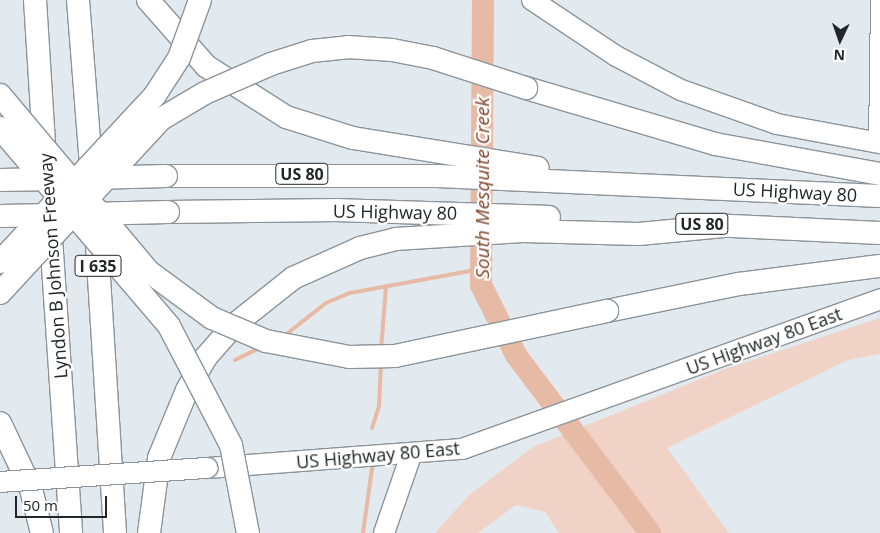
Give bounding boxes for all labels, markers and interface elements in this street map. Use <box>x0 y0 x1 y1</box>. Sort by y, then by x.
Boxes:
north arrow <box>815 15 865 65</box>
text: N <box>833 46 845 65</box>
water label: South Mesquite Creek <box>472 97 494 279</box>
street label: Lyndon B Johnson Freeway <box>34 153 72 379</box>
road number: US 80 <box>274 160 330 188</box>
street label: US Highway 80 <box>732 178 858 206</box>
street label: US Highway 80 <box>333 200 457 224</box>
road number: US 80 <box>674 210 730 238</box>
road number: I 635 <box>74 252 122 280</box>
street label: US Highway 80 East <box>683 303 845 379</box>
street label: US Highway 80 East <box>295 437 461 473</box>
scale bar <box>18 486 110 518</box>
text: 50 m <box>23 495 58 515</box>

